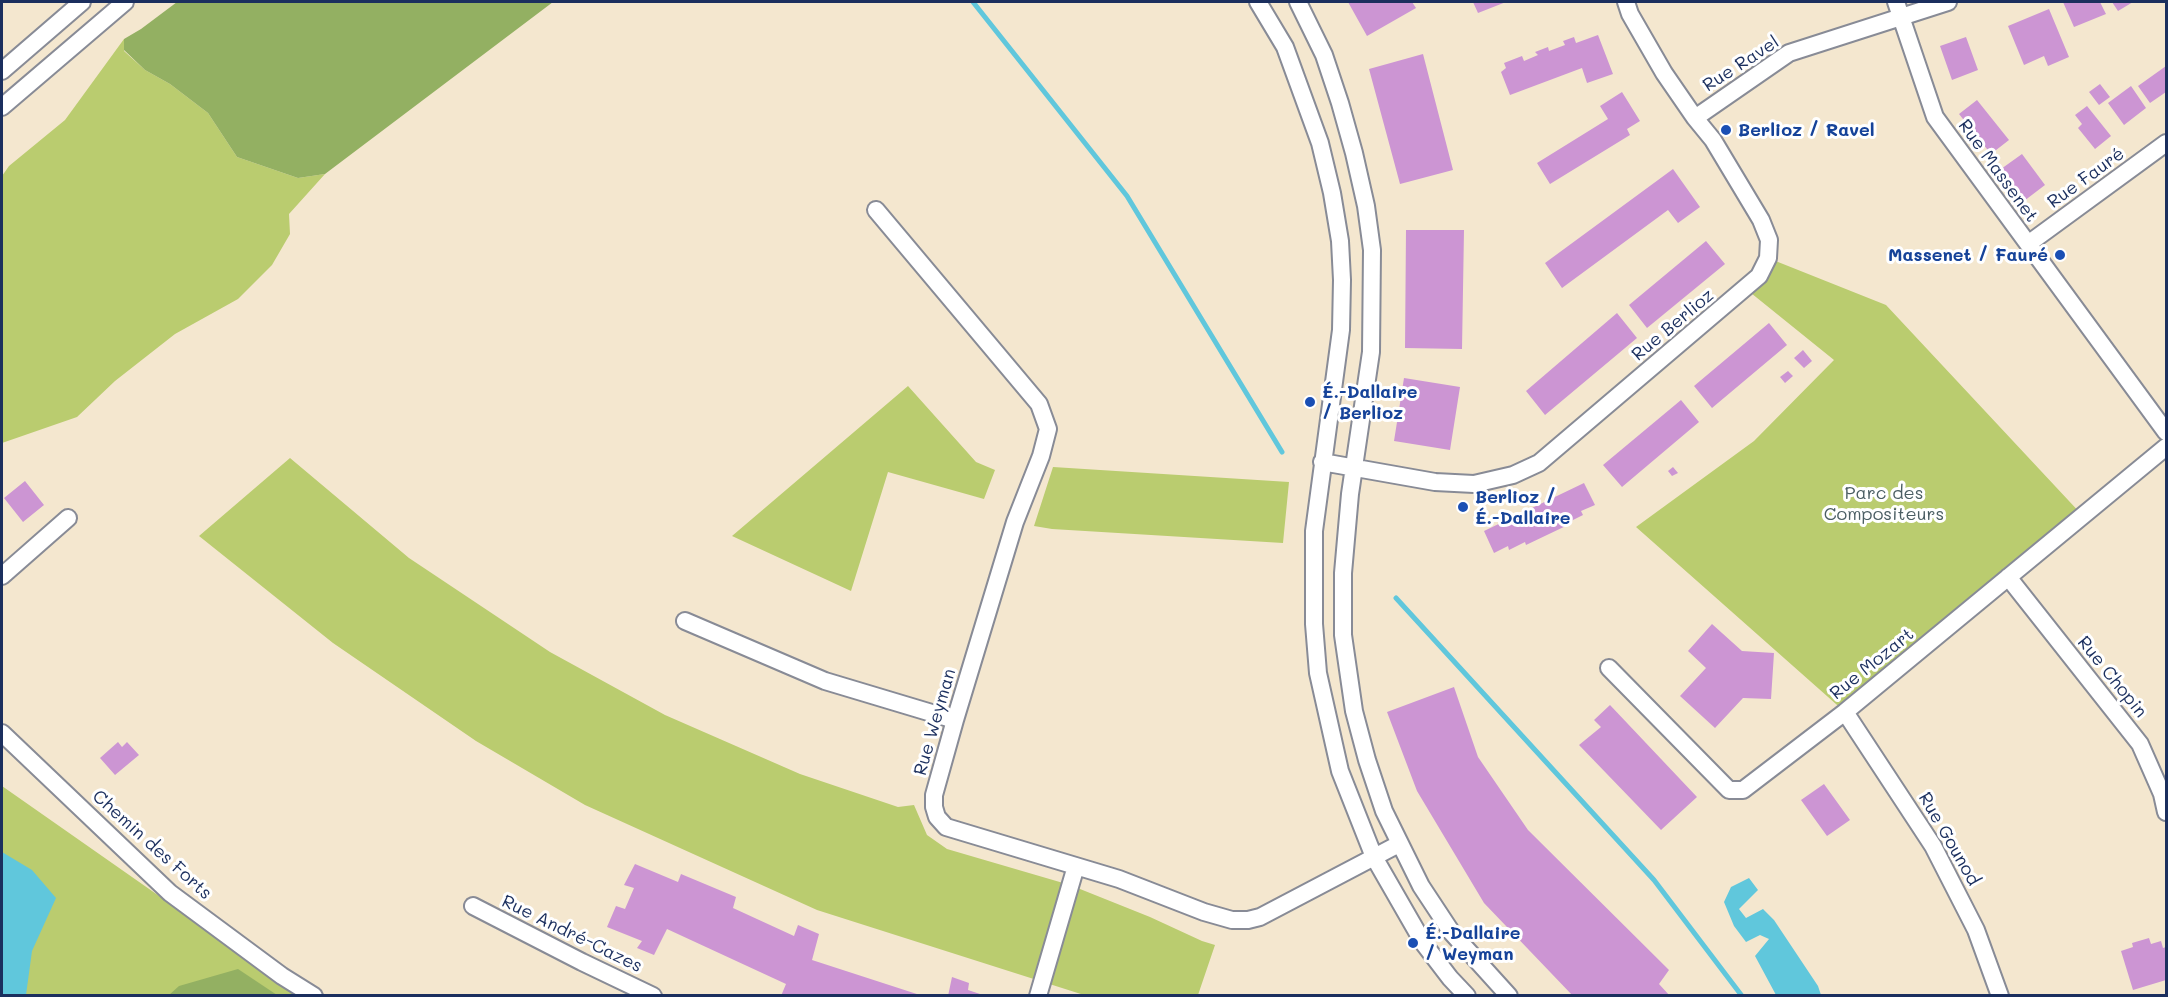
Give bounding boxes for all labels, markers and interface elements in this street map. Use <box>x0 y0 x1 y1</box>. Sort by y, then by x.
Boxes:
street label: Rue Ravel <box>1699 31 1783 97</box>
street label: Rue Massenet <box>1954 115 2042 227</box>
place label: Berlioz / Ravel <box>1738 119 1875 141</box>
marker: Berlioz / Ravel <box>1719 123 1733 137</box>
street label: Rue Fauré <box>2043 143 2129 213</box>
place label: Massenet / Fauré <box>1888 244 2048 266</box>
marker: Massenet / Fauré <box>2053 248 2067 262</box>
street label: Rue Berlioz <box>1628 284 1718 366</box>
place label: É.-Dallaire / Berlioz <box>1322 381 1418 424</box>
marker: É.-Dallaire / Berlioz <box>1303 395 1317 409</box>
park label: Parc des Compositeurs <box>1824 482 1944 524</box>
place label: Berlioz / É.-Dallaire <box>1475 486 1571 528</box>
marker: Berlioz / É.-Dallaire <box>1456 500 1470 514</box>
street label: Rue Mozart <box>1826 624 1918 704</box>
street label: Rue Chopin <box>2073 632 2151 722</box>
street label: Rue Weyman <box>909 666 961 778</box>
street label: Chemin des Forts <box>88 786 216 904</box>
street label: Rue Gounod <box>1914 788 1984 890</box>
street label: Rue André-Cazes <box>498 891 646 977</box>
place label: É.-Dallaire / Weyman <box>1425 922 1521 964</box>
marker: É.-Dallaire / Weyman <box>1406 936 1420 950</box>

